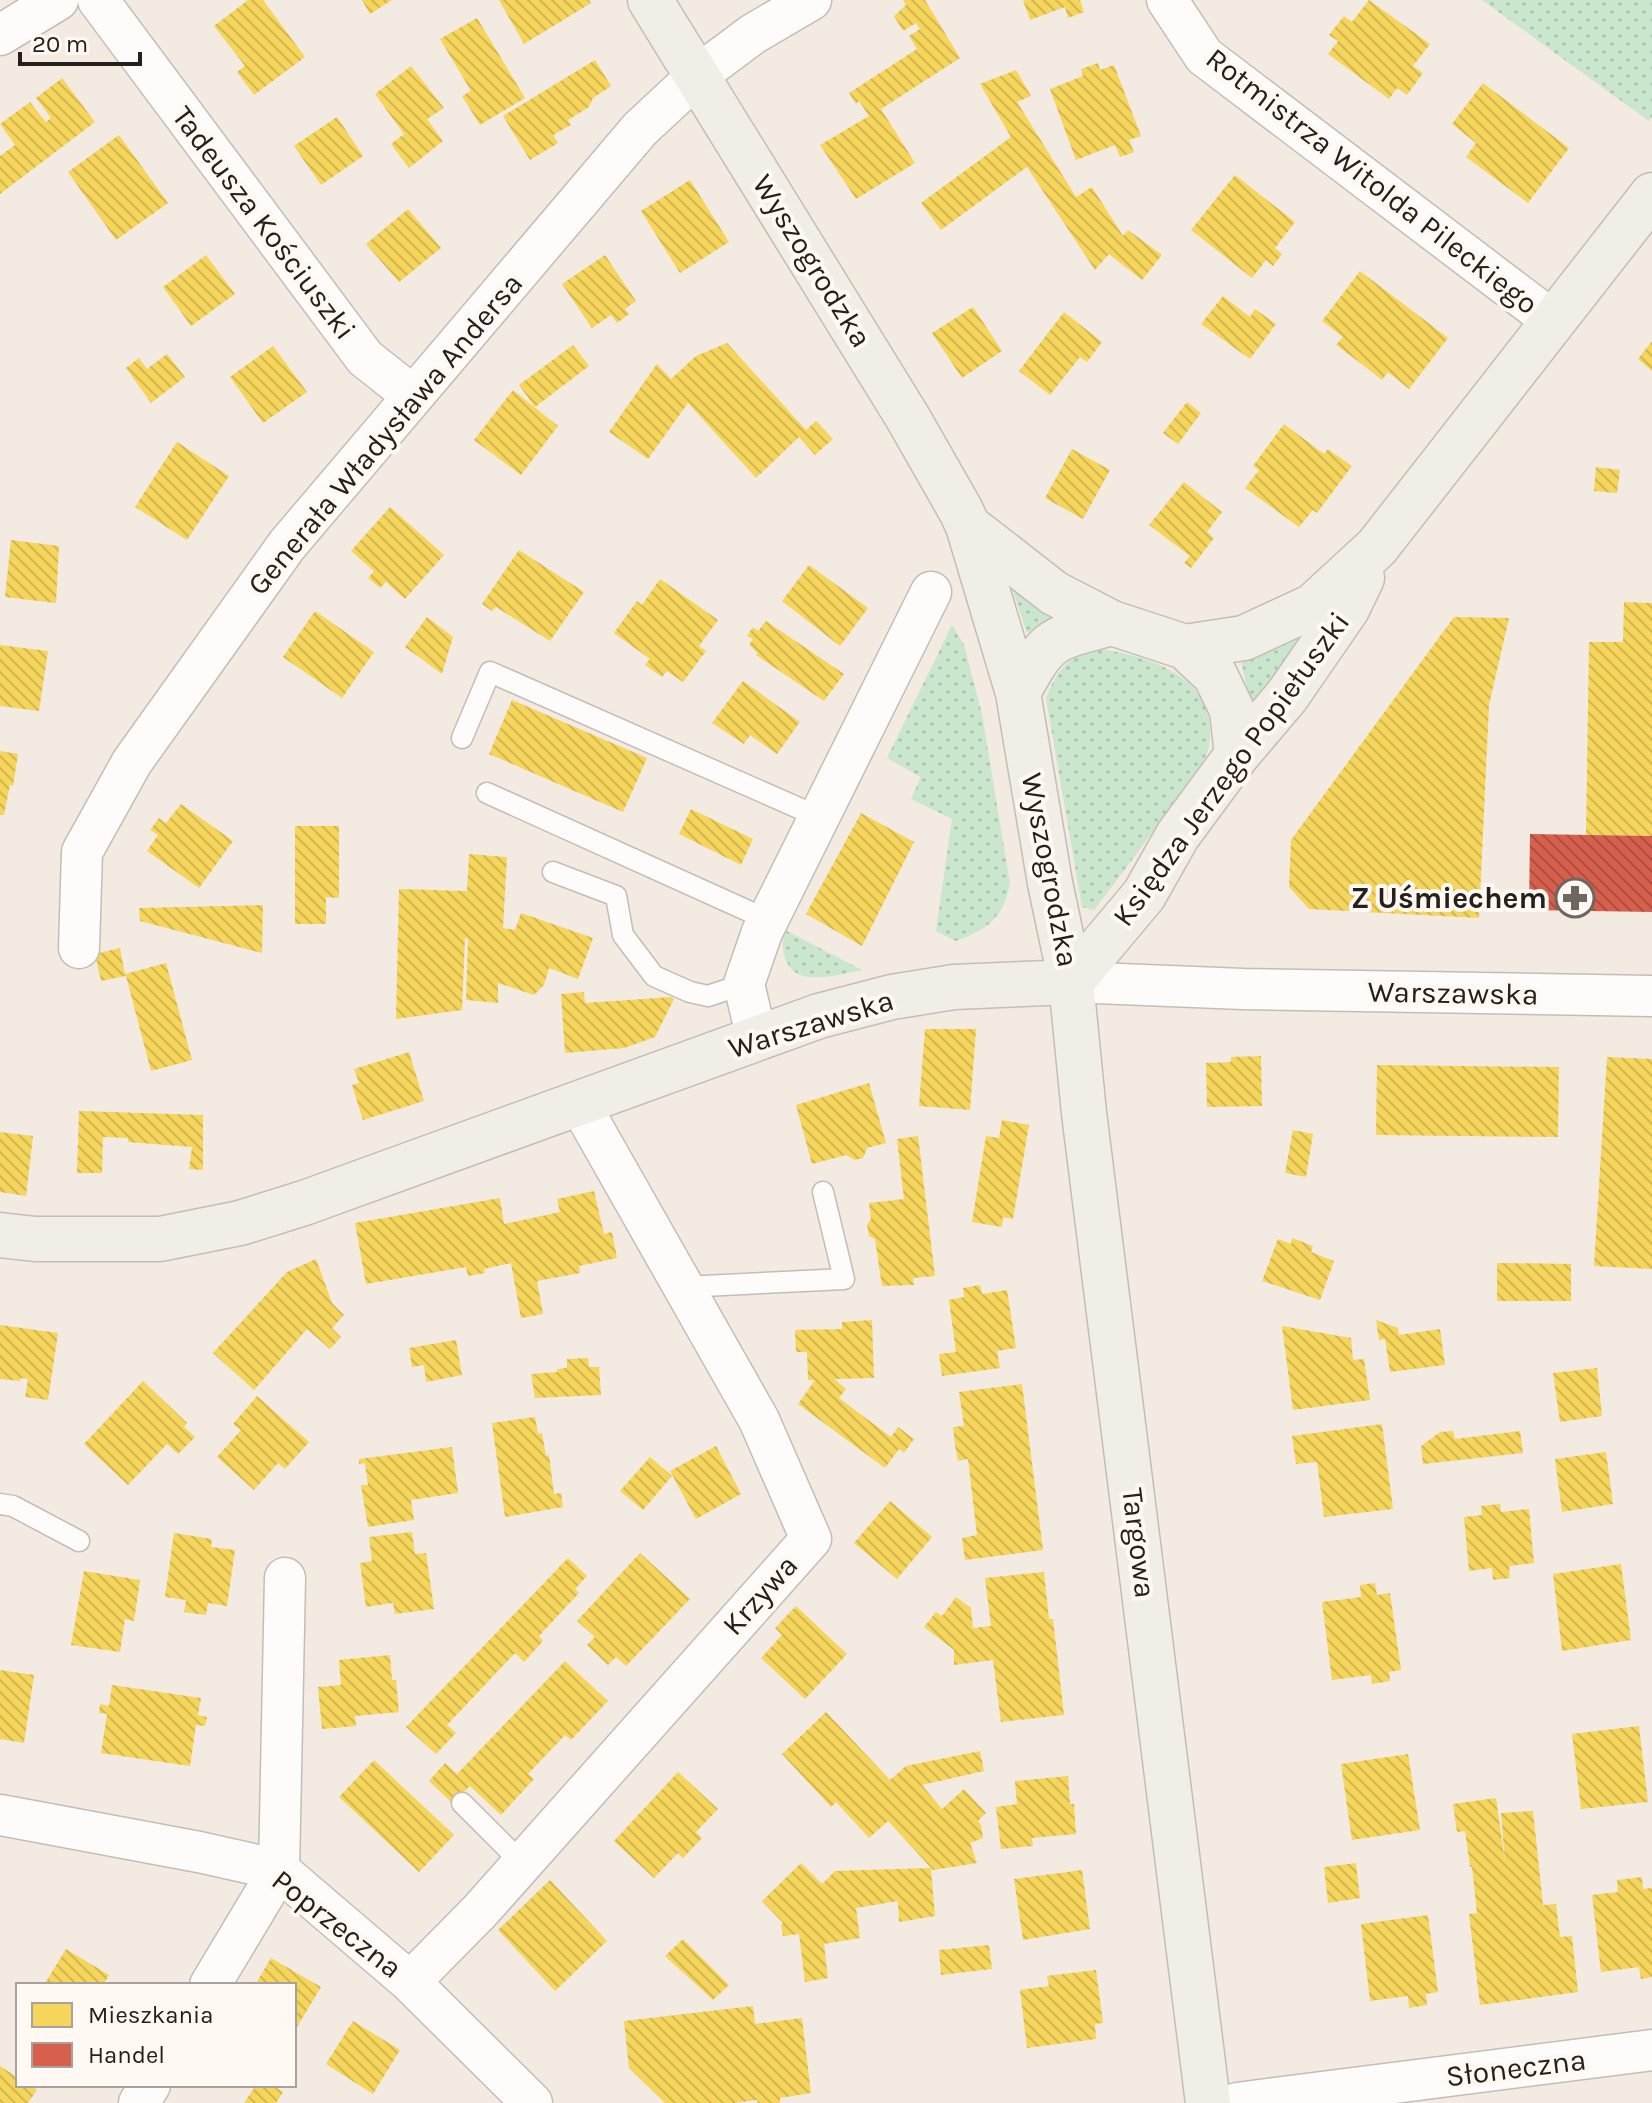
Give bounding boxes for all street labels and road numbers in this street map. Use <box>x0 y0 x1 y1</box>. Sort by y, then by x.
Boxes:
street label: Rotmistrza Witolda Pileckiego <box>1199 40 1545 322</box>
street label: Tadeusza Kościuszki <box>165 99 363 347</box>
street label: Wyszogrodzka <box>745 168 879 354</box>
street label: Generała Władysława Andersa <box>240 266 530 602</box>
street label: Księdza Jerzego Popiełuszki <box>1105 605 1357 933</box>
street label: Wyszogrodzka <box>1014 770 1086 970</box>
street label: Warszawska <box>1367 974 1539 1012</box>
street label: Warszawska <box>724 982 898 1066</box>
street label: Targowa <box>1114 1486 1164 1600</box>
street label: Krzywa <box>715 1547 805 1643</box>
street label: Poprzeczna <box>265 1862 409 1986</box>
street label: Słoneczna <box>1444 2042 1588 2094</box>

